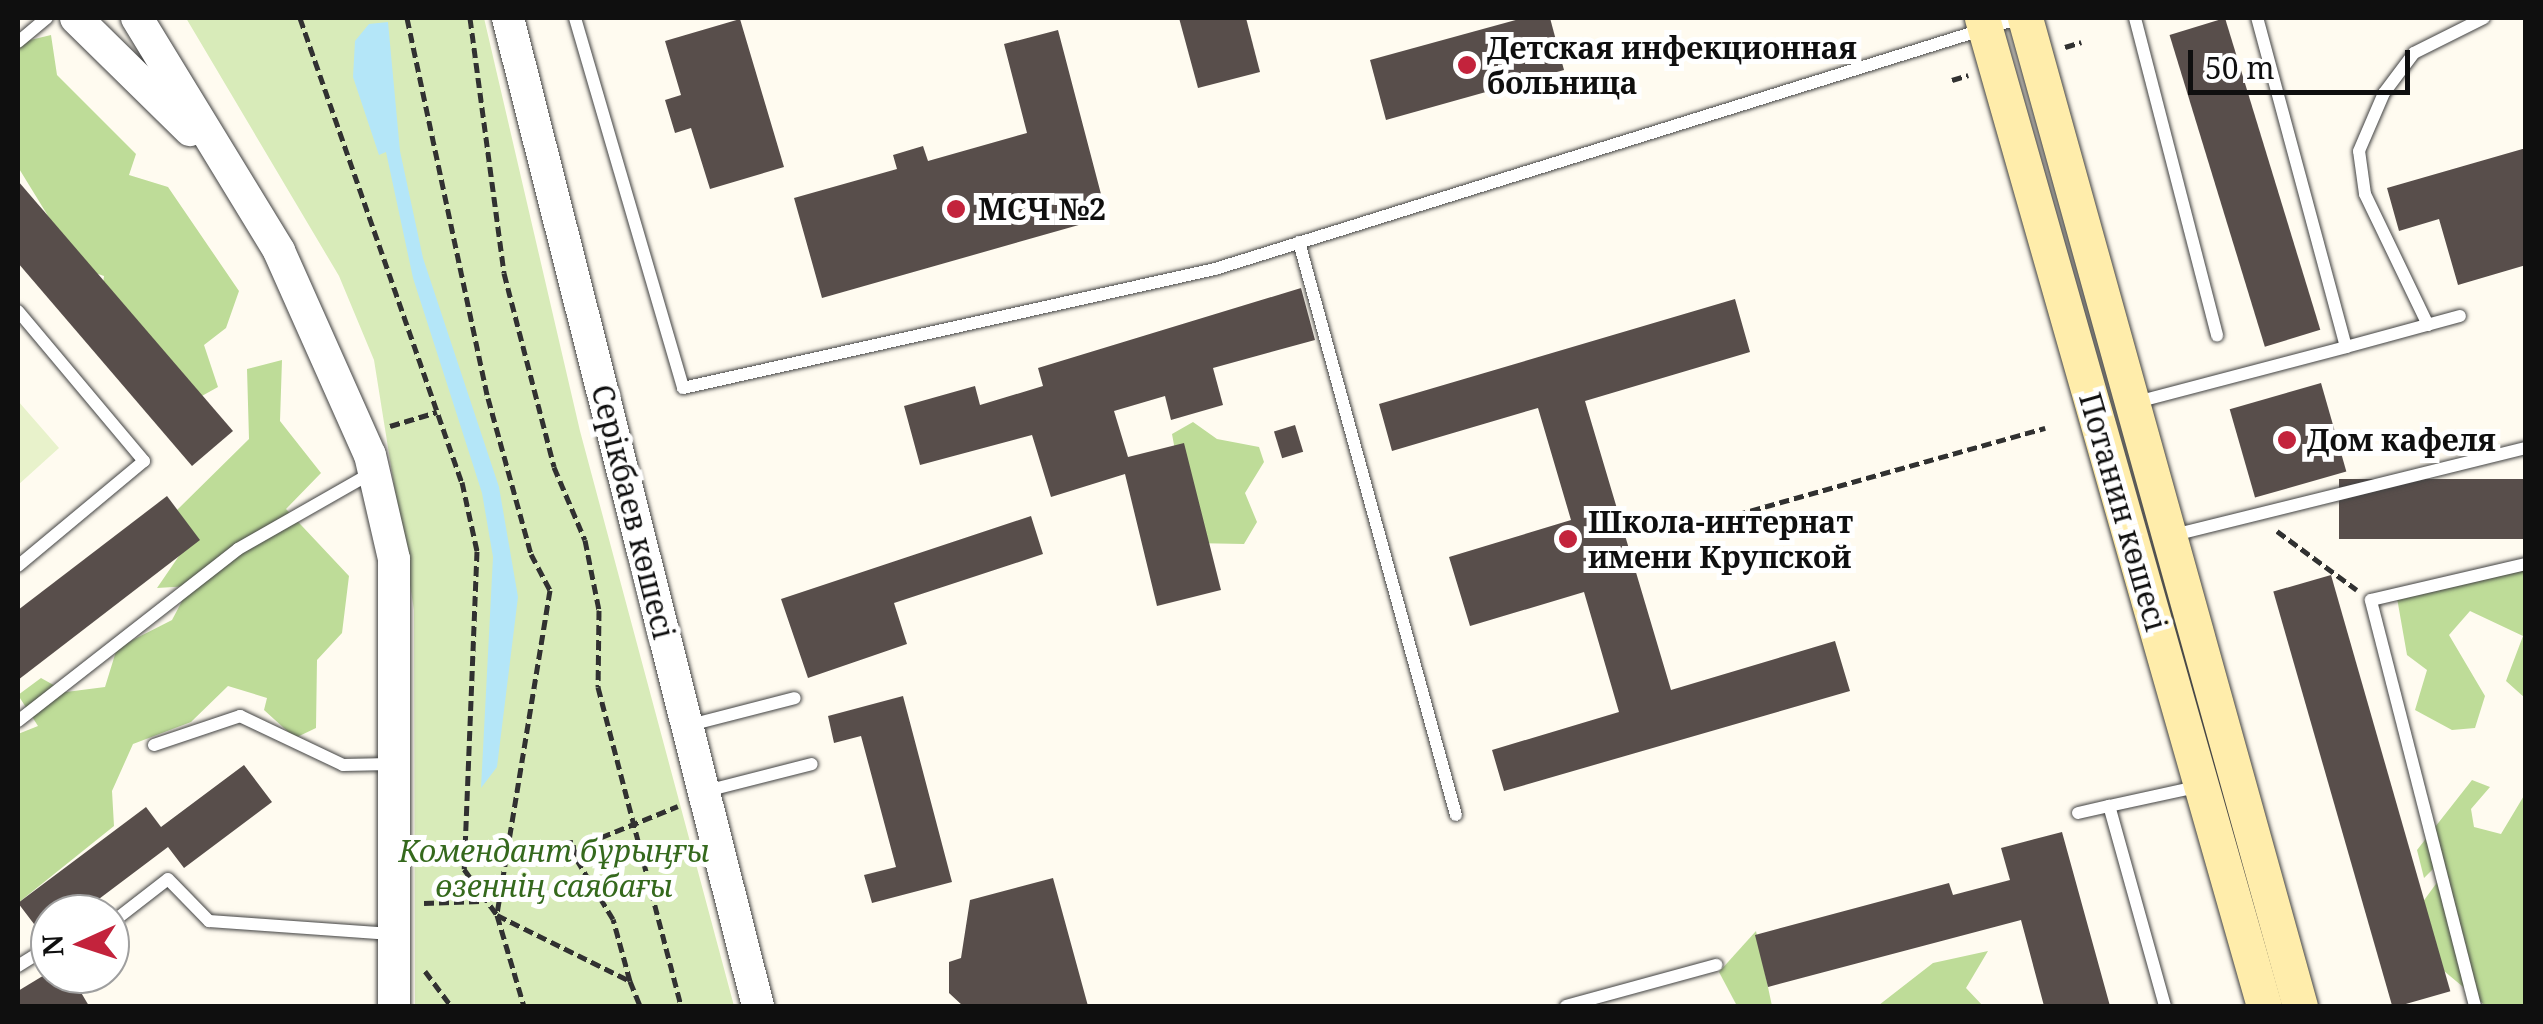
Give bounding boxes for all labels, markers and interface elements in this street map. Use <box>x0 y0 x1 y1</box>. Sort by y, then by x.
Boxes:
place label: Детская инфекционная больница <box>1487 30 1857 100</box>
scale bar <box>2193 30 2416 92</box>
text: 50 m <box>2205 47 2275 88</box>
marker: Детская инфекционная больница <box>1456 54 1478 76</box>
place label: МСЧ №2 <box>978 191 1106 227</box>
marker: МСЧ №2 <box>943 196 969 222</box>
street label: Серікбаев көшесі <box>584 381 682 643</box>
street label: Потанин көшесі <box>2072 388 2174 636</box>
place label: Дом кафеля <box>2307 422 2496 458</box>
marker: Дом кафеля <box>2276 429 2298 451</box>
place label: Школа-интернат имени Крупской <box>1588 504 1853 574</box>
marker: Школа-интернат имени Крупской <box>1557 528 1579 550</box>
park label: Комендант бұрыңғы өзеннің саябағы <box>399 833 709 904</box>
north arrow <box>30 894 130 994</box>
text: N <box>32 933 72 957</box>

